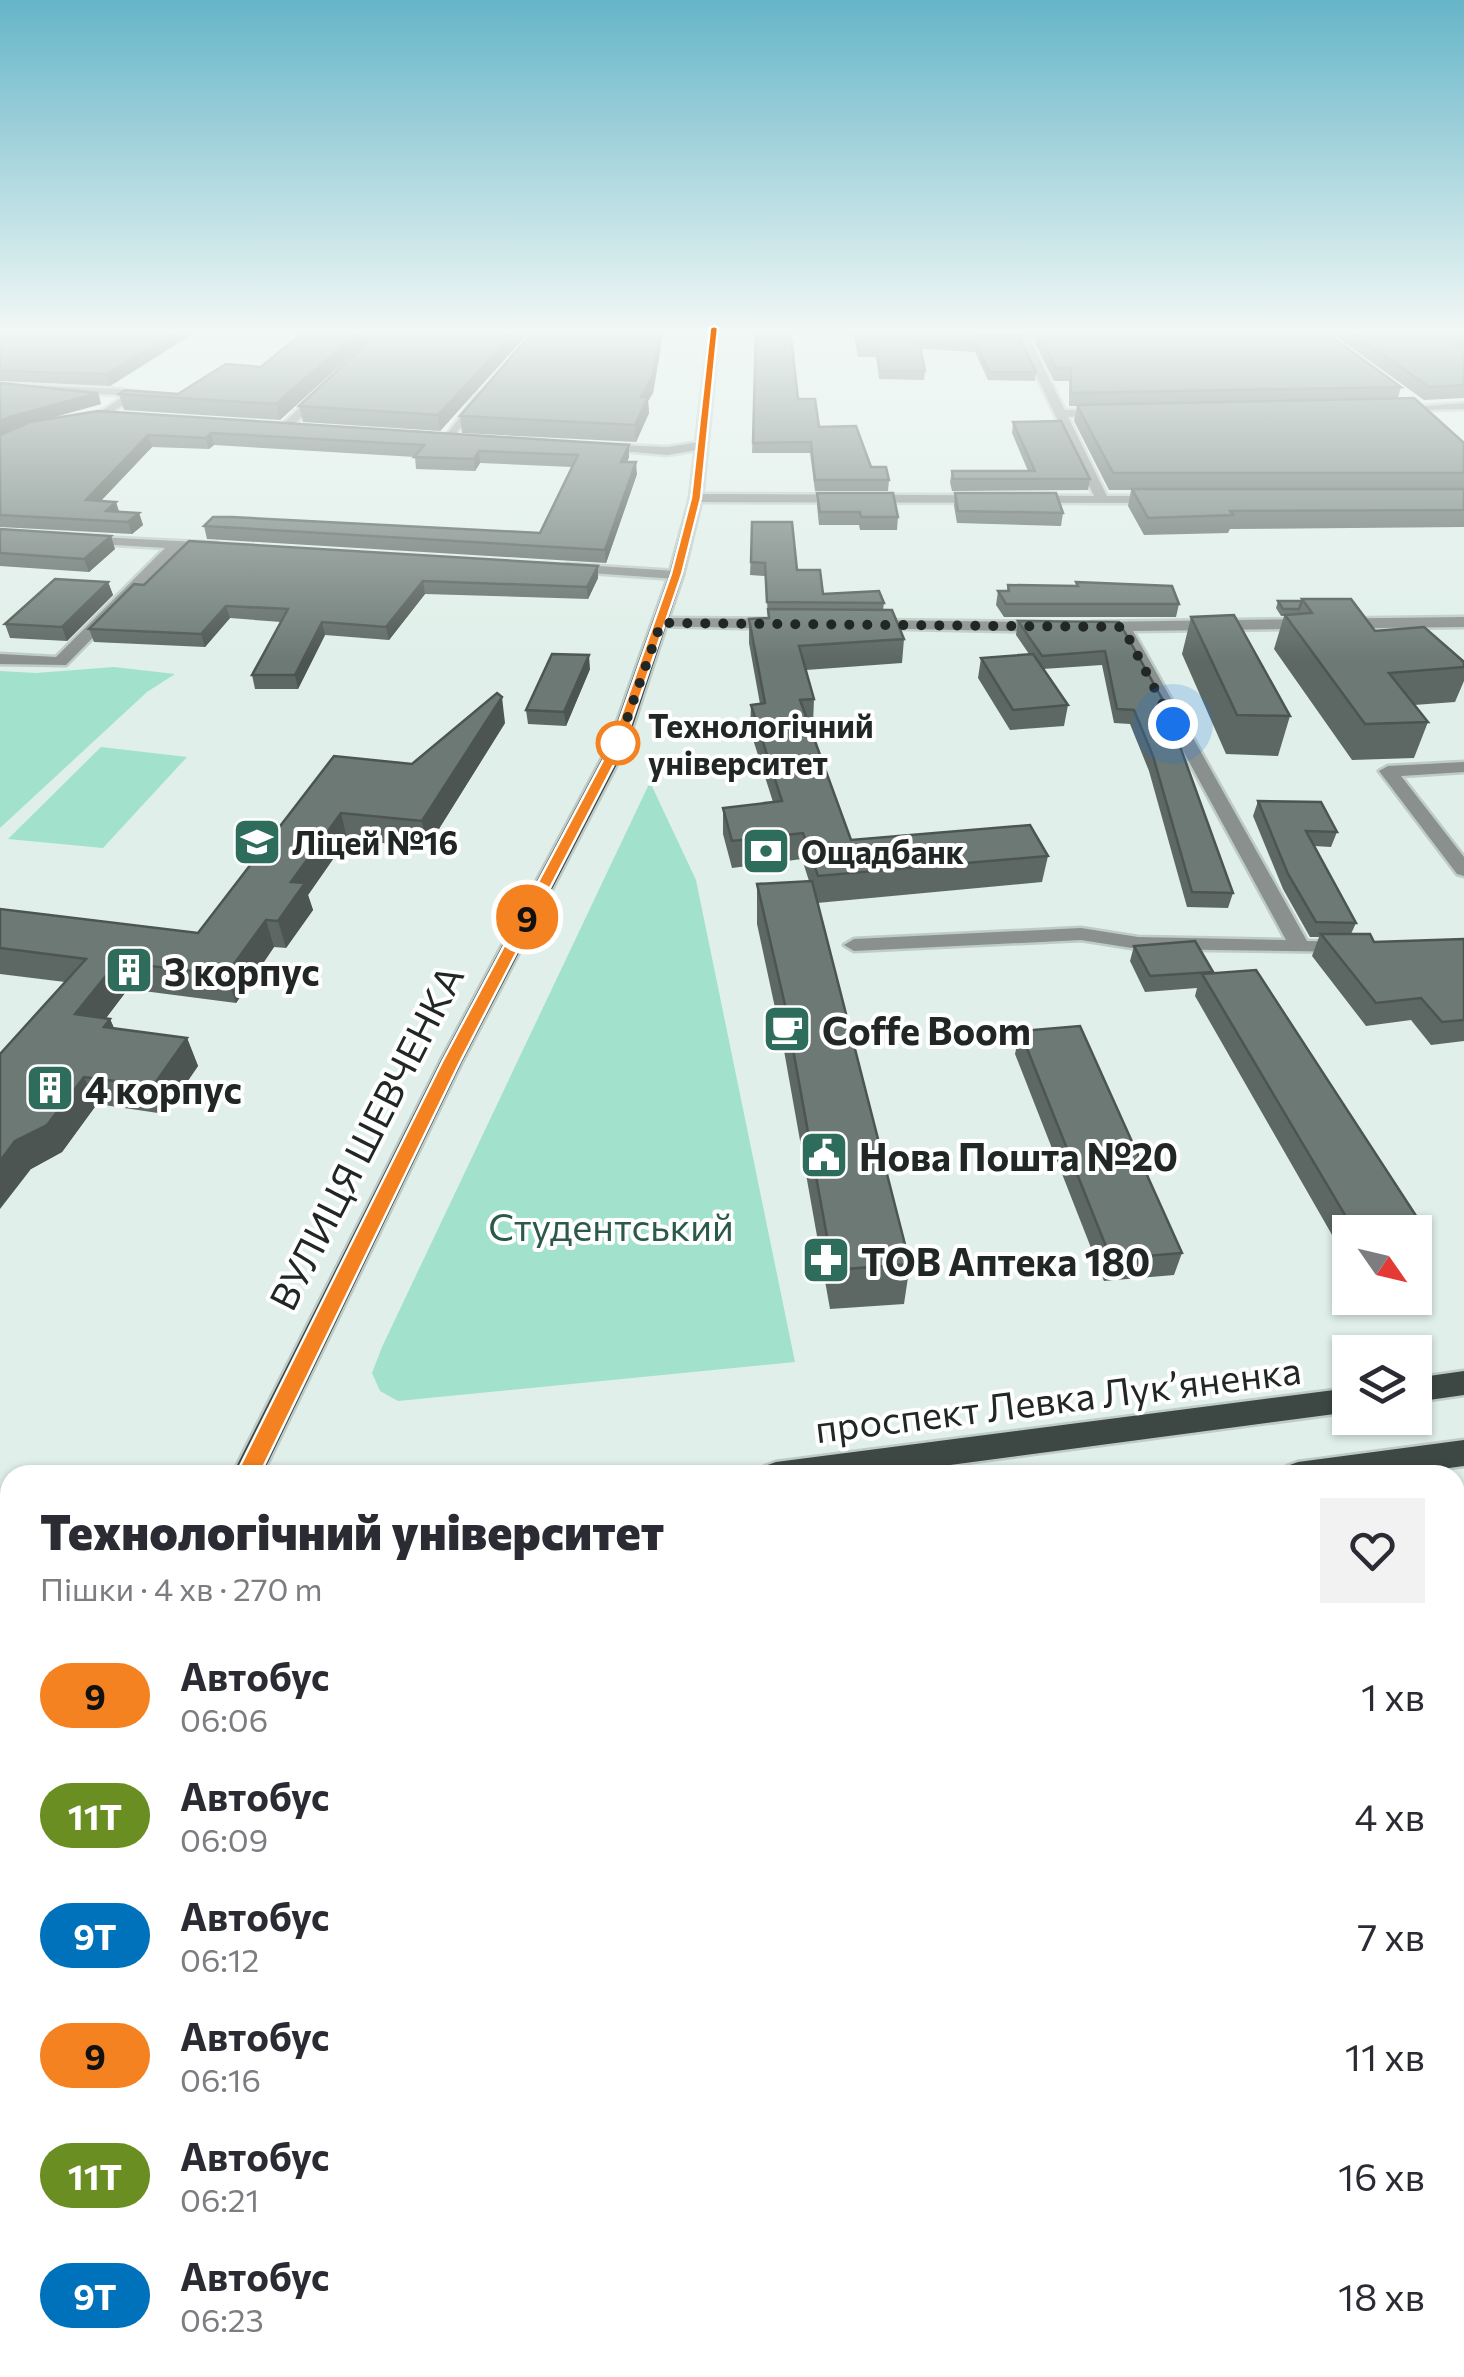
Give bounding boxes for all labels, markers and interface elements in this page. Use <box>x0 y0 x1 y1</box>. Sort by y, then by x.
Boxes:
your location <box>1148 699 1198 749</box>
place label: Технологічний університет <box>648 705 874 782</box>
marker: Технологічний університет <box>597 722 639 764</box>
school or university icon: Ліцей №16 <box>231 816 283 868</box>
place label: Ліцей №16 <box>292 822 458 862</box>
bank icon: Ощадбанк <box>740 825 792 877</box>
place label: Ощадбанк <box>801 831 964 871</box>
line badge: 9 <box>494 884 560 950</box>
text: 9 <box>516 896 538 939</box>
building icon: 3 корпус <box>103 944 155 996</box>
place label: 3 корпус <box>164 947 320 994</box>
street label: ВУЛИЦЯ ШЕВЧЕНКА <box>258 957 472 1317</box>
cafe icon: Coffe Boom <box>761 1003 813 1055</box>
place label: Coffe Boom <box>822 1006 1031 1053</box>
building icon: 4 корпус <box>24 1062 76 1114</box>
place label: 4 корпус <box>85 1065 242 1112</box>
public building icon: Нова Пошта №20 <box>798 1129 850 1181</box>
place label: Нова Пошта №20 <box>859 1132 1178 1179</box>
park label: Студентський <box>488 1202 734 1249</box>
north arrow <box>1332 1215 1432 1315</box>
map controls <box>1332 1215 1432 1435</box>
pharmacy icon: ТОВ Аптека 180 <box>800 1234 852 1286</box>
place label: ТОВ Аптека 180 <box>861 1237 1150 1284</box>
button: layers <box>1332 1335 1432 1435</box>
street label: проспект Левка Лукʼяненка <box>812 1345 1304 1451</box>
button: heart <box>1320 1498 1425 1603</box>
text: Технологічний університет <box>40 1501 664 1560</box>
text: Пішки · 4 хв · 270 m <box>40 1568 323 1608</box>
text: Автобус <box>180 1652 330 1699</box>
text: 1 хв <box>1361 1672 1425 1719</box>
text: 9 <box>84 1674 106 1717</box>
text: 06:06 <box>180 1699 268 1739</box>
text: Автобус <box>180 1772 330 1819</box>
text: 4 хв <box>1355 1792 1425 1839</box>
text: 11Т <box>68 1794 122 1837</box>
text: 06:09 <box>180 1819 268 1859</box>
text: Автобус <box>180 1892 330 1939</box>
text: 7 хв <box>1357 1912 1425 1959</box>
text: 9Т <box>73 1914 117 1957</box>
text: 06:12 <box>180 1939 259 1979</box>
text: Автобус <box>180 2012 330 2059</box>
text: 11 хв <box>1345 2032 1425 2079</box>
text: 9 <box>84 2034 106 2077</box>
text: 06:16 <box>180 2059 261 2099</box>
text: Автобус <box>180 2132 330 2179</box>
text: 16 хв <box>1338 2152 1425 2199</box>
text: 11Т <box>68 2154 122 2197</box>
text: 06:21 <box>180 2179 259 2219</box>
text: Автобус <box>180 2252 330 2299</box>
text: 18 хв <box>1338 2272 1425 2319</box>
text: 9Т <box>73 2274 117 2317</box>
text: 06:23 <box>180 2299 264 2339</box>

